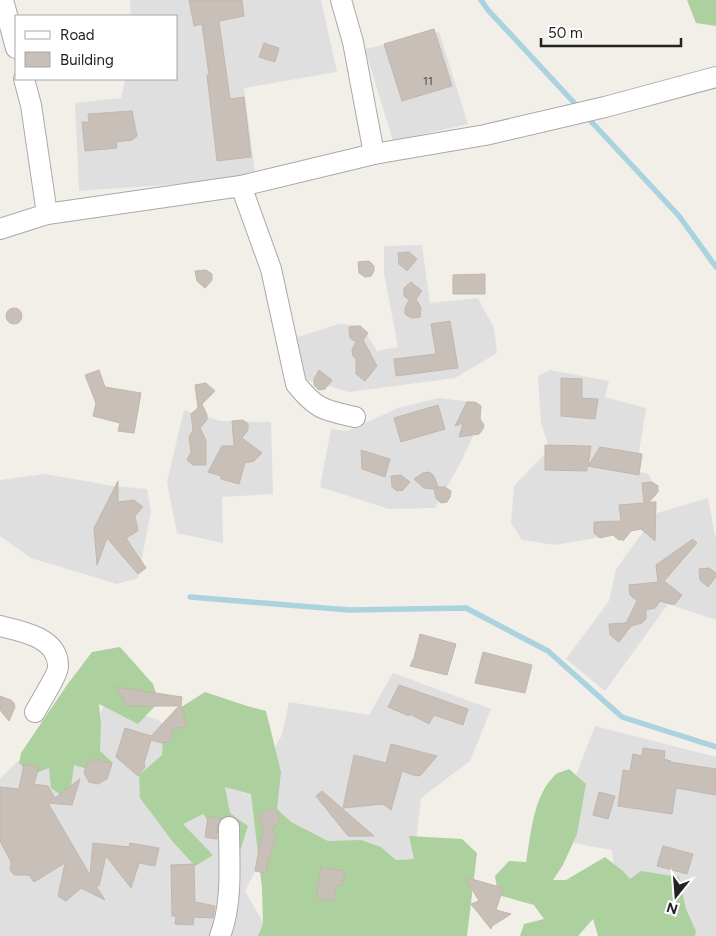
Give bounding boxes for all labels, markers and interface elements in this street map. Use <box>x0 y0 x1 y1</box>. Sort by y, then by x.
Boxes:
legend <box>15 15 178 80</box>
scale bar <box>541 15 681 47</box>
text: 50 m <box>548 24 583 42</box>
text: Road <box>60 26 95 44</box>
text: Building <box>60 51 114 69</box>
house number: 11 <box>423 74 433 88</box>
north arrow <box>651 871 701 921</box>
text: N <box>665 898 680 918</box>

